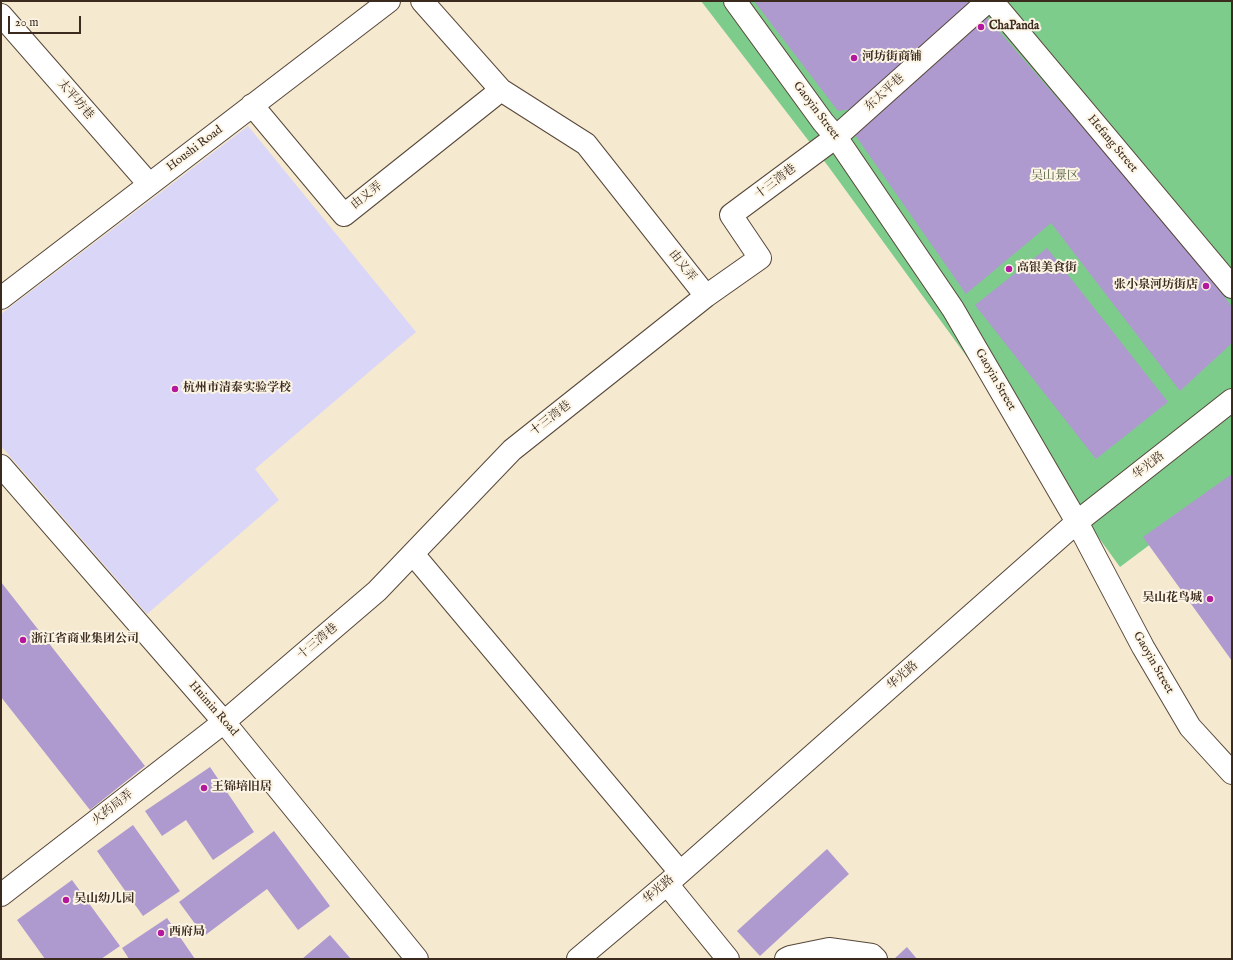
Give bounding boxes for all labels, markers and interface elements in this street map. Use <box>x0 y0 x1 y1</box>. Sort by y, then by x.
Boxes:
scale bar <box>10 8 83 34</box>
text: 20 m <box>15 15 38 30</box>
place label: ChaPanda <box>989 20 1039 34</box>
marker: ChaPanda <box>976 22 986 32</box>
place label: 河坊街商铺 <box>862 51 922 65</box>
marker: 河坊街商铺 <box>849 53 859 63</box>
street label: 东太平巷 <box>862 72 908 114</box>
street label: 太平坊巷 <box>54 77 96 123</box>
street label: Gaoyin Street <box>789 79 843 143</box>
street label: Hefang Street <box>1084 112 1140 176</box>
street label: Houshi Road <box>164 123 226 175</box>
street label: 十三湾巷 <box>752 162 800 202</box>
park label: 吴山景区 <box>1031 170 1079 184</box>
street label: 由义弄 <box>348 179 386 213</box>
street label: 由义弄 <box>665 247 699 285</box>
place label: 高银美食街 <box>1017 262 1077 276</box>
marker: 高银美食街 <box>1004 264 1014 274</box>
place label: 张小泉河坊街店 <box>1114 279 1198 293</box>
marker: 张小泉河坊街店 <box>1201 281 1211 291</box>
street label: Gaoyin Street <box>972 347 1018 413</box>
place label: 杭州市清泰实验学校 <box>183 382 291 396</box>
marker: 杭州市清泰实验学校 <box>170 384 180 394</box>
street label: 十三湾巷 <box>528 399 574 439</box>
street label: 华光路 <box>1130 449 1168 483</box>
place label: 吴山花鸟城 <box>1142 592 1202 606</box>
marker: 吴山花鸟城 <box>1205 594 1215 604</box>
street label: 十三湾巷 <box>295 621 341 663</box>
street label: Gaoyin Street <box>1130 630 1176 696</box>
place label: 浙江省商业集团公司 <box>31 633 139 647</box>
marker: 浙江省商业集团公司 <box>18 635 28 645</box>
street label: 华光路 <box>885 659 921 693</box>
street label: Huimin Road <box>185 679 241 739</box>
place label: 王锦培旧居 <box>212 781 272 795</box>
marker: 王锦培旧居 <box>199 783 209 793</box>
street label: 火药局弄 <box>90 788 136 828</box>
street label: 华光路 <box>641 873 677 907</box>
place label: 吴山幼儿园 <box>74 893 134 907</box>
marker: 吴山幼儿园 <box>61 895 71 905</box>
place label: 西府局 <box>169 926 205 940</box>
marker: 西府局 <box>156 928 166 938</box>

